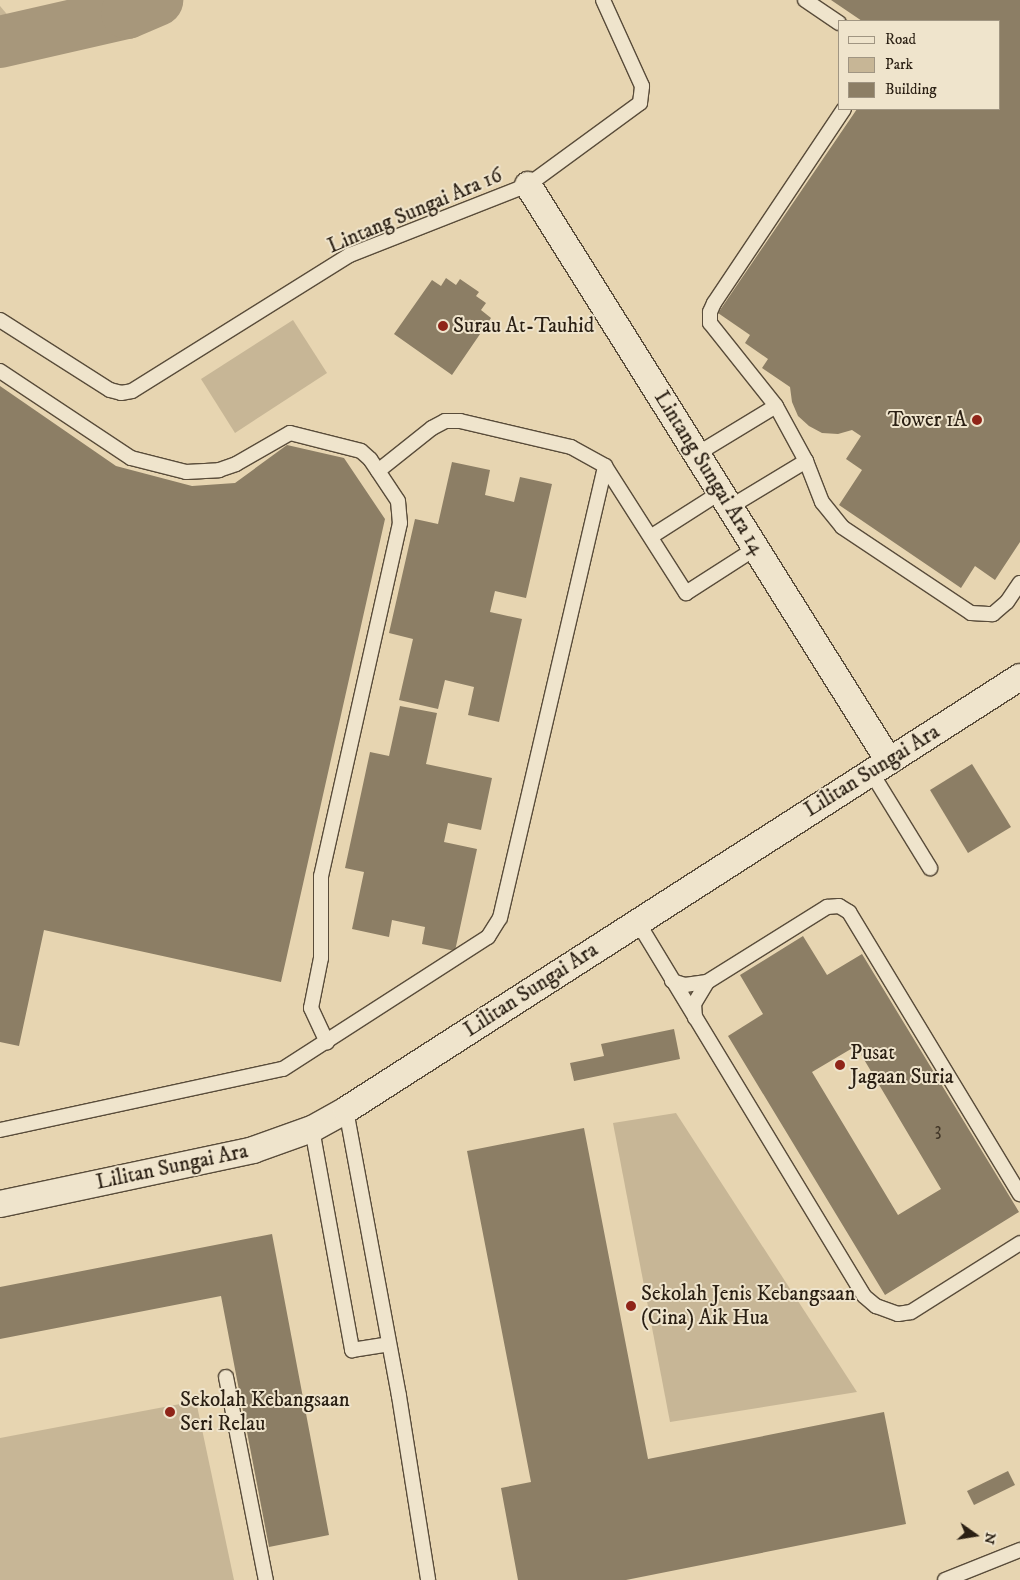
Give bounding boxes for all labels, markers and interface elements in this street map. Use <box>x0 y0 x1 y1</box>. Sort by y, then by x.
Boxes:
legend <box>838 20 1000 110</box>
text: Road <box>885 30 916 49</box>
text: Park <box>885 55 913 74</box>
text: Building <box>885 80 937 99</box>
street label: Lintang Sungai Ara 16 <box>324 163 506 259</box>
place label: Surau At-Tauhid <box>453 313 594 339</box>
marker: Surau At-Tauhid <box>437 320 449 332</box>
street label: Lintang Sungai Ara 14 <box>648 386 770 560</box>
place label: Tower 1A <box>888 407 967 433</box>
marker: Tower 1A <box>971 414 983 426</box>
street label: Lilitan Sungai Ara <box>800 719 944 823</box>
street label: Lilitan Sungai Ara <box>459 937 603 1043</box>
place label: Pusat Jagaan Suria <box>850 1040 954 1090</box>
marker: Pusat Jagaan Suria <box>834 1059 846 1071</box>
house number: 3 <box>934 1119 942 1141</box>
street label: Lilitan Sungai Ara <box>94 1139 250 1195</box>
place label: Sekolah Jenis Kebangsaan (Cina) Aik Hua <box>641 1281 855 1331</box>
marker: Sekolah Jenis Kebangsaan (Cina) Aik Hua <box>625 1300 637 1312</box>
place label: Sekolah Kebangsaan Seri Relau <box>180 1387 350 1437</box>
marker: Sekolah Kebangsaan Seri Relau <box>164 1406 176 1418</box>
north arrow <box>950 1510 1000 1560</box>
text: N <box>980 1531 1000 1546</box>

